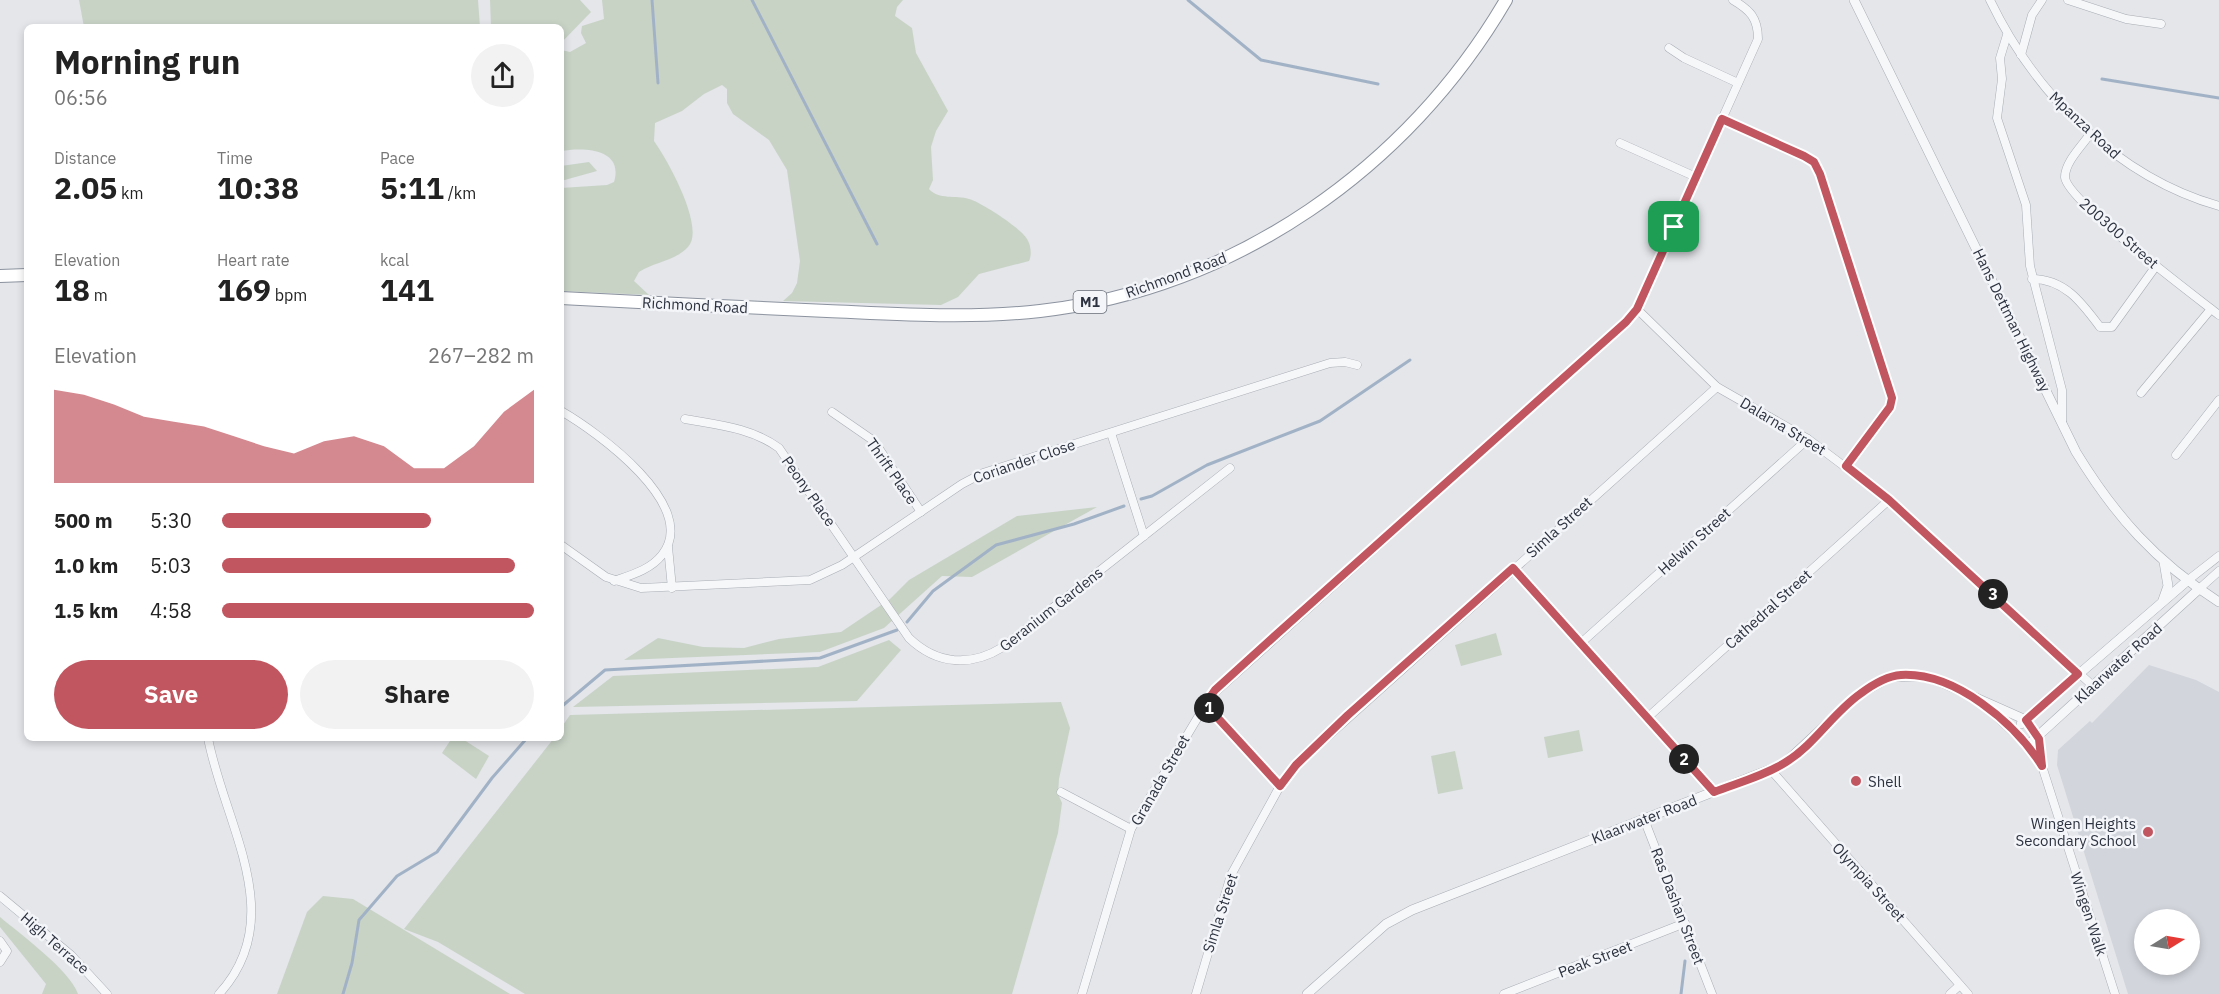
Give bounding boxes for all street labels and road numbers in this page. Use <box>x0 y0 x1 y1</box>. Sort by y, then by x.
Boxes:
street label: Mpanza Road <box>2045 87 2125 163</box>
street label: 200300 Street <box>2076 193 2162 273</box>
street label: Hans Dettman Highway <box>1969 245 2055 395</box>
street label: Richmond Road <box>1123 248 1229 302</box>
road number: M1 <box>1074 291 1106 313</box>
street label: Richmond Road <box>641 293 749 317</box>
street label: Dalarna Street <box>1737 393 1829 459</box>
street label: Thrift Place <box>862 434 922 508</box>
street label: Coriander Close <box>970 435 1078 487</box>
street label: Peony Place <box>778 452 840 530</box>
street label: Simla Street <box>1522 492 1596 562</box>
street label: Helwin Street <box>1654 503 1734 579</box>
street label: Geranium Gardens <box>995 563 1107 655</box>
street label: Cathedral Street <box>1721 565 1815 653</box>
street label: Klaarwater Road <box>2070 619 2166 707</box>
street label: Granada Street <box>1126 731 1194 829</box>
street label: Klaarwater Road <box>1589 790 1699 848</box>
street label: Olympia Street <box>1828 838 1910 926</box>
street label: Ras Dashan Street <box>1647 845 1709 967</box>
street label: Wingen Walk <box>2067 870 2111 958</box>
street label: Simla Street <box>1198 871 1242 955</box>
street label: High Terrace <box>17 908 93 978</box>
street label: Peak Street <box>1555 936 1635 982</box>

